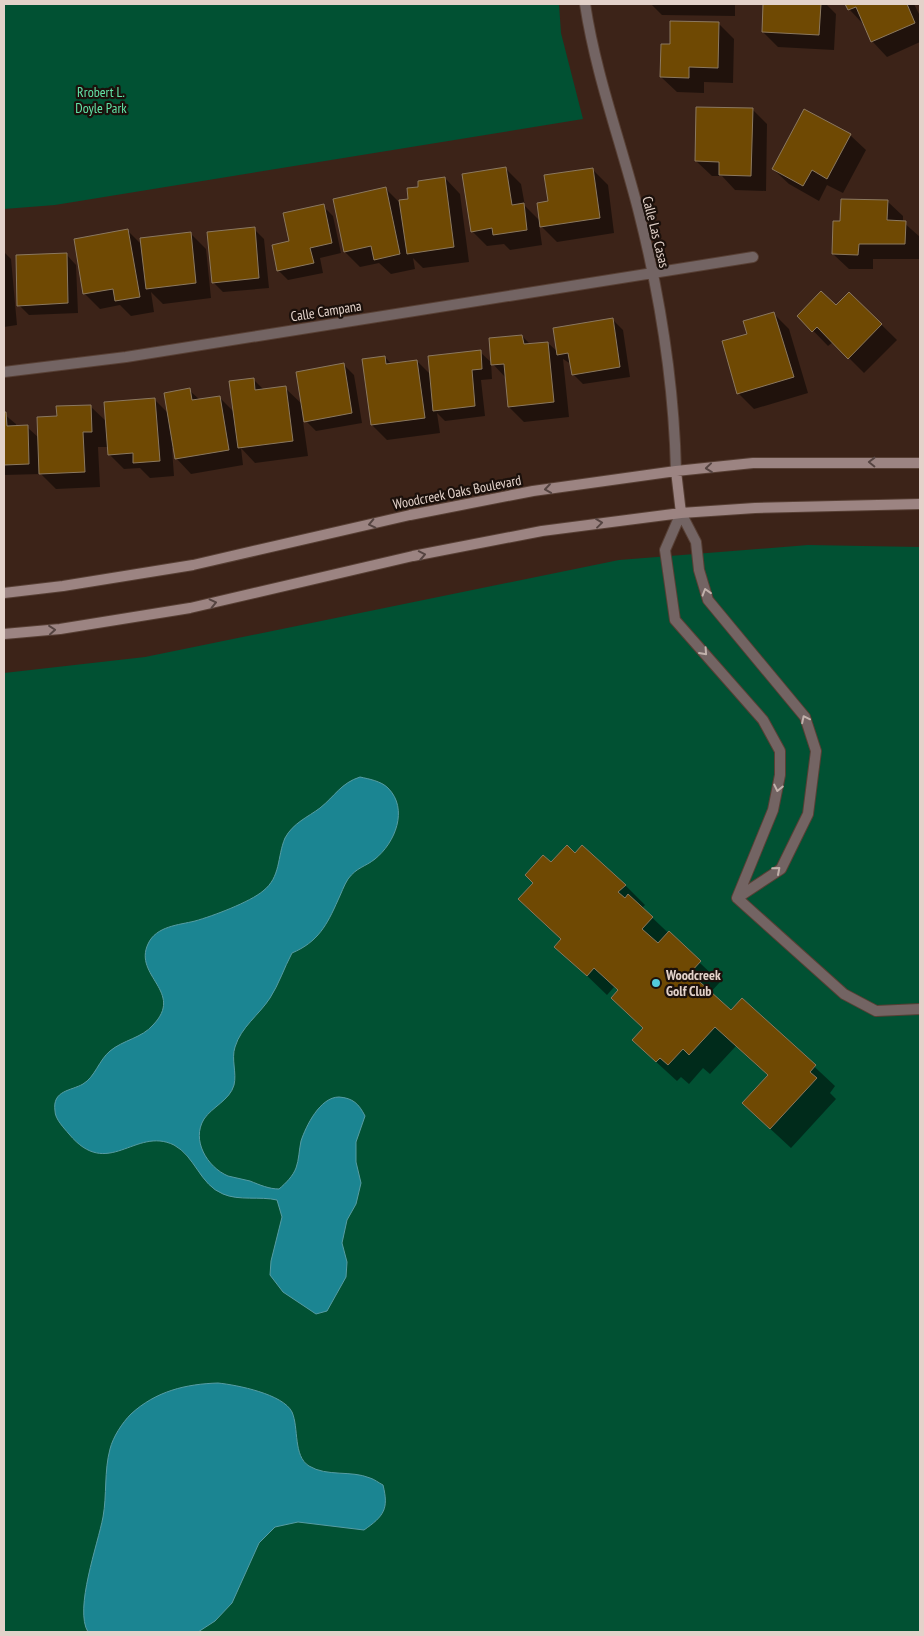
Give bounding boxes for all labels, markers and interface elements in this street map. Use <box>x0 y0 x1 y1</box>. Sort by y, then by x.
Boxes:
park label: Rrobert L. Doyle Park <box>75 83 127 117</box>
street label: Calle Las Casas <box>638 194 674 270</box>
street label: Calle Campana <box>289 297 363 325</box>
one-way arrow <box>867 457 875 467</box>
one-way arrow <box>705 462 713 473</box>
street label: Woodcreek Oaks Boulevard <box>391 471 523 513</box>
one-way arrow <box>544 483 552 494</box>
one-way arrow <box>367 518 376 529</box>
one-way arrow <box>595 519 603 529</box>
one-way arrow <box>418 550 426 560</box>
one-way arrow <box>701 588 711 597</box>
one-way arrow <box>208 598 217 609</box>
one-way arrow <box>49 625 57 636</box>
one-way arrow <box>698 647 707 656</box>
one-way arrow <box>801 716 811 725</box>
one-way arrow <box>773 783 783 792</box>
one-way arrow <box>771 867 780 876</box>
place label: Woodcreek Golf Club <box>665 966 721 1000</box>
marker: Woodcreek Golf Club <box>650 977 662 989</box>

